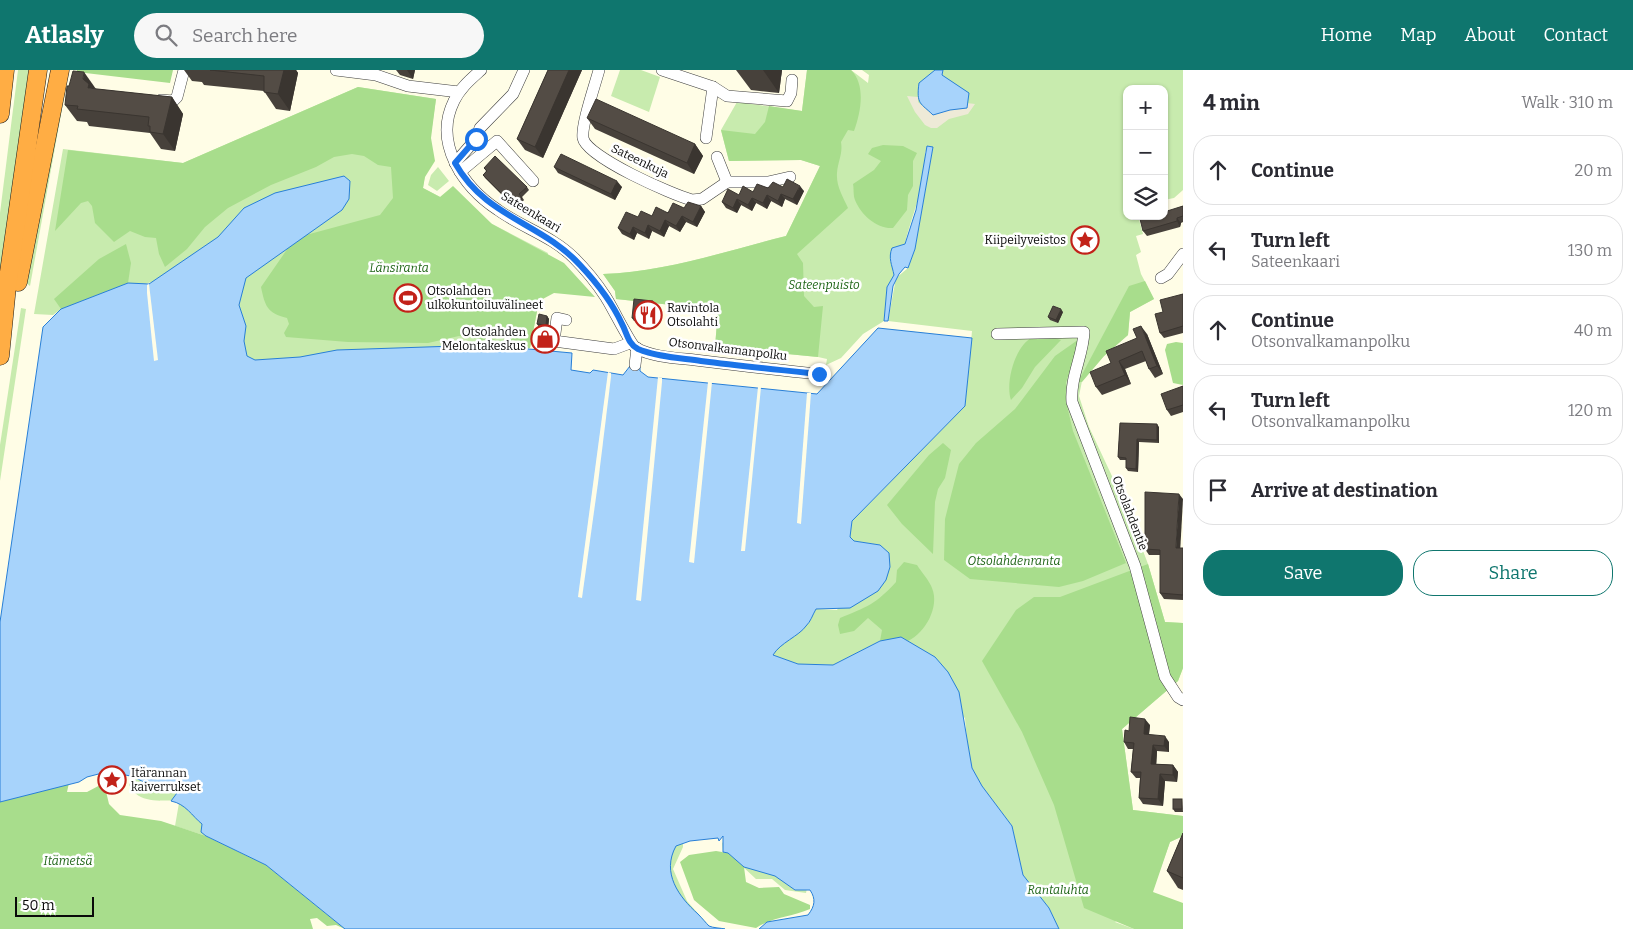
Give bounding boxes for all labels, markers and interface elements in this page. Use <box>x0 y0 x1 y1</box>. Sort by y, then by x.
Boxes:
search box <box>134 13 484 58</box>
text: Atlasly <box>25 21 104 49</box>
icon: search <box>152 21 180 49</box>
text: Search here <box>192 24 297 47</box>
text: Home <box>1321 24 1372 46</box>
text: Map <box>1400 24 1436 46</box>
text: About <box>1464 24 1515 46</box>
text: Contact <box>1543 24 1608 46</box>
map controls <box>1123 85 1168 220</box>
button: + <box>1123 85 1168 130</box>
text: 4 min <box>1203 90 1260 116</box>
text: Walk · 310 m <box>1521 93 1613 112</box>
route start <box>465 128 488 151</box>
button: − <box>1123 130 1168 175</box>
street label: Sateenkuja <box>609 141 671 181</box>
icon: ahead <box>1204 156 1232 184</box>
text: Continue <box>1251 159 1334 182</box>
text: 20 m <box>1575 161 1612 180</box>
button: layers <box>1123 175 1168 220</box>
street label: Sateenkaari <box>499 189 564 235</box>
place icon: Kiipeilyveistos <box>1070 225 1100 255</box>
text: Turn left <box>1251 229 1330 252</box>
place label: Kiipeilyveistos <box>985 233 1066 247</box>
icon: left <box>1204 236 1232 264</box>
text: 130 m <box>1568 241 1612 260</box>
text: Sateenkaari <box>1251 252 1340 271</box>
park label: Länsiranta <box>369 261 429 275</box>
park label: Sateenpuisto <box>788 278 860 292</box>
sports icon: Otsolahden ulkokuntoiluvälineet <box>393 283 423 313</box>
place label: Otsolahden ulkokuntoiluvälineet <box>427 284 544 312</box>
restaurant icon: Ravintola Otsolahti <box>633 300 663 330</box>
place label: Ravintola Otsolahti <box>667 301 720 329</box>
text: Continue <box>1251 309 1334 332</box>
icon: ahead <box>1204 316 1232 344</box>
text: 40 m <box>1574 321 1612 340</box>
shop icon: Otsolahden Melontakeskus <box>530 324 560 354</box>
place label: Otsolahden Melontakeskus <box>442 325 526 353</box>
text: Otsonvalkamanpolku <box>1251 332 1410 351</box>
street label: Otsonvalkamanpolku <box>668 335 789 363</box>
route end <box>808 363 831 386</box>
text: Turn left <box>1251 389 1330 412</box>
icon: left <box>1204 396 1232 424</box>
text: 120 m <box>1568 401 1612 420</box>
text: Otsonvalkamanpolku <box>1251 412 1410 431</box>
street label: Otsolahdentie <box>1109 474 1151 552</box>
icon: arrive <box>1204 476 1232 504</box>
text: Arrive at destination <box>1251 479 1438 502</box>
button: Save <box>1203 550 1403 596</box>
button: Share <box>1413 550 1613 596</box>
park label: Otsolahdenranta <box>968 554 1060 568</box>
place icon: Itärannan kaiverrukset <box>97 765 127 795</box>
place label: Itärannan kaiverrukset <box>131 766 202 794</box>
park label: Itämetsä <box>43 854 93 868</box>
park label: Rantaluhta <box>1027 883 1089 897</box>
scale bar <box>15 894 94 917</box>
text: 50 m <box>22 897 55 914</box>

